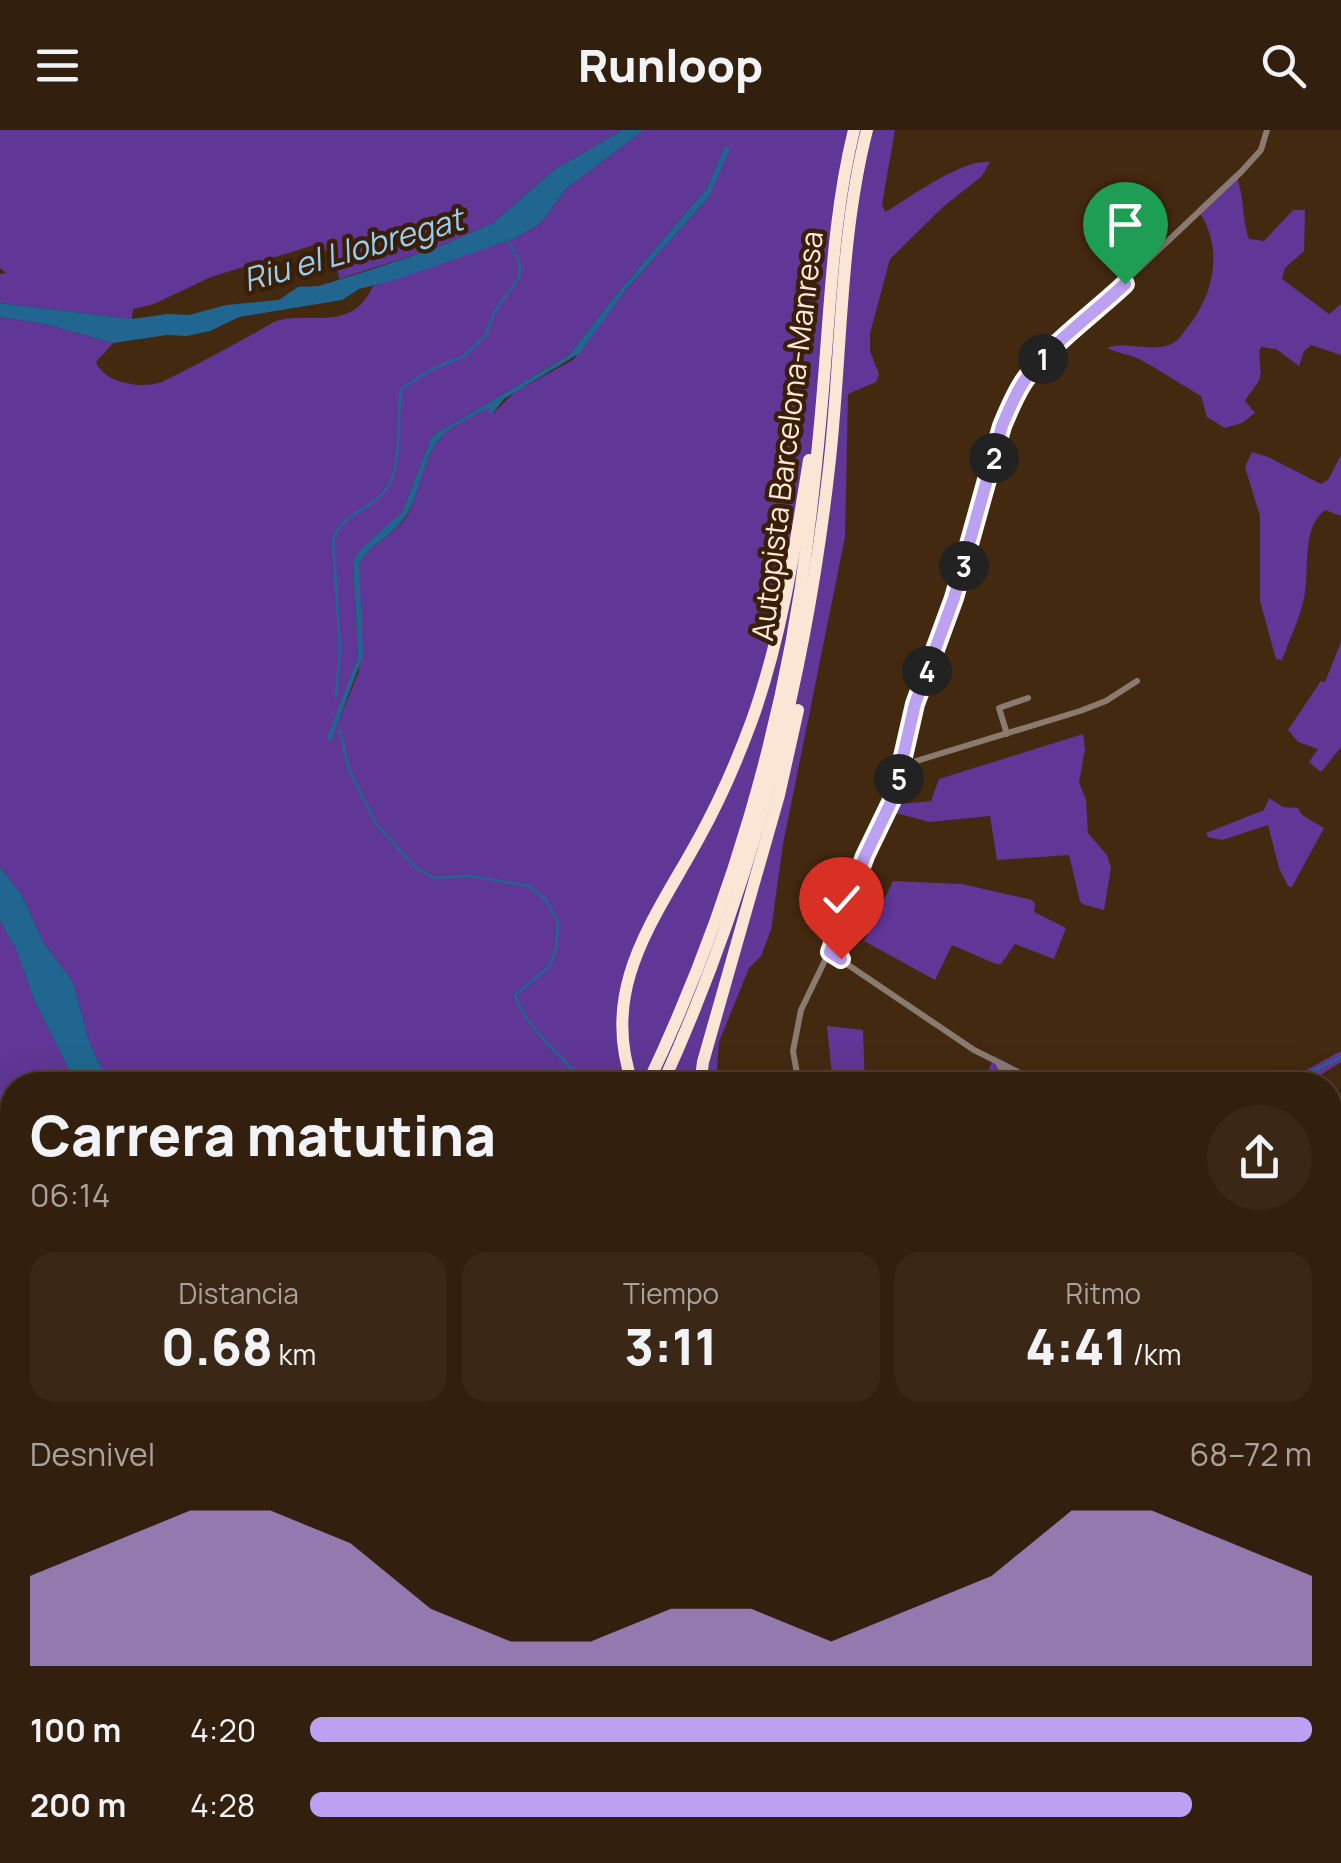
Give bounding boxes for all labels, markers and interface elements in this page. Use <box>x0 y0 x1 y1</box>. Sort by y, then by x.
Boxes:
text: Runloop <box>578 34 763 96</box>
icon: menu <box>30 38 85 93</box>
icon: search <box>1256 38 1311 93</box>
pin <box>1083 182 1168 285</box>
water label: Riu el Llobregat <box>238 196 471 301</box>
icon: arrive <box>1098 197 1153 252</box>
street label: Autopista Barcelona-Manresa <box>741 229 832 643</box>
pin: 1 <box>1018 334 1068 384</box>
text: 1 <box>1037 340 1049 378</box>
pin: 2 <box>969 433 1019 483</box>
text: 2 <box>986 439 1002 477</box>
pin: 3 <box>939 541 989 591</box>
text: 3 <box>956 547 972 585</box>
pin: 4 <box>902 646 952 696</box>
text: 4 <box>918 652 936 690</box>
pin: 5 <box>874 754 924 804</box>
text: 5 <box>891 760 907 798</box>
pin <box>799 857 884 960</box>
icon: check <box>814 872 869 927</box>
text: Carrera matutina <box>30 1097 496 1173</box>
button: share <box>1207 1105 1312 1210</box>
text: 06:14 <box>30 1173 110 1217</box>
text: Distancia <box>178 1274 299 1312</box>
text: Tiempo <box>623 1274 719 1312</box>
text: Ritmo <box>1066 1274 1141 1312</box>
text: 0.68 <box>161 1312 273 1380</box>
text: 3:11 <box>625 1312 717 1380</box>
text: 4:41 <box>1025 1312 1127 1380</box>
text: km <box>273 1335 316 1373</box>
text: /km <box>1127 1335 1181 1373</box>
text: Desnivel <box>30 1432 155 1476</box>
text: 68–72 m <box>1190 1432 1312 1476</box>
text: 100 m <box>30 1708 121 1752</box>
text: 4:20 <box>190 1708 256 1752</box>
text: 200 m <box>30 1783 126 1827</box>
text: 4:28 <box>190 1783 255 1827</box>

